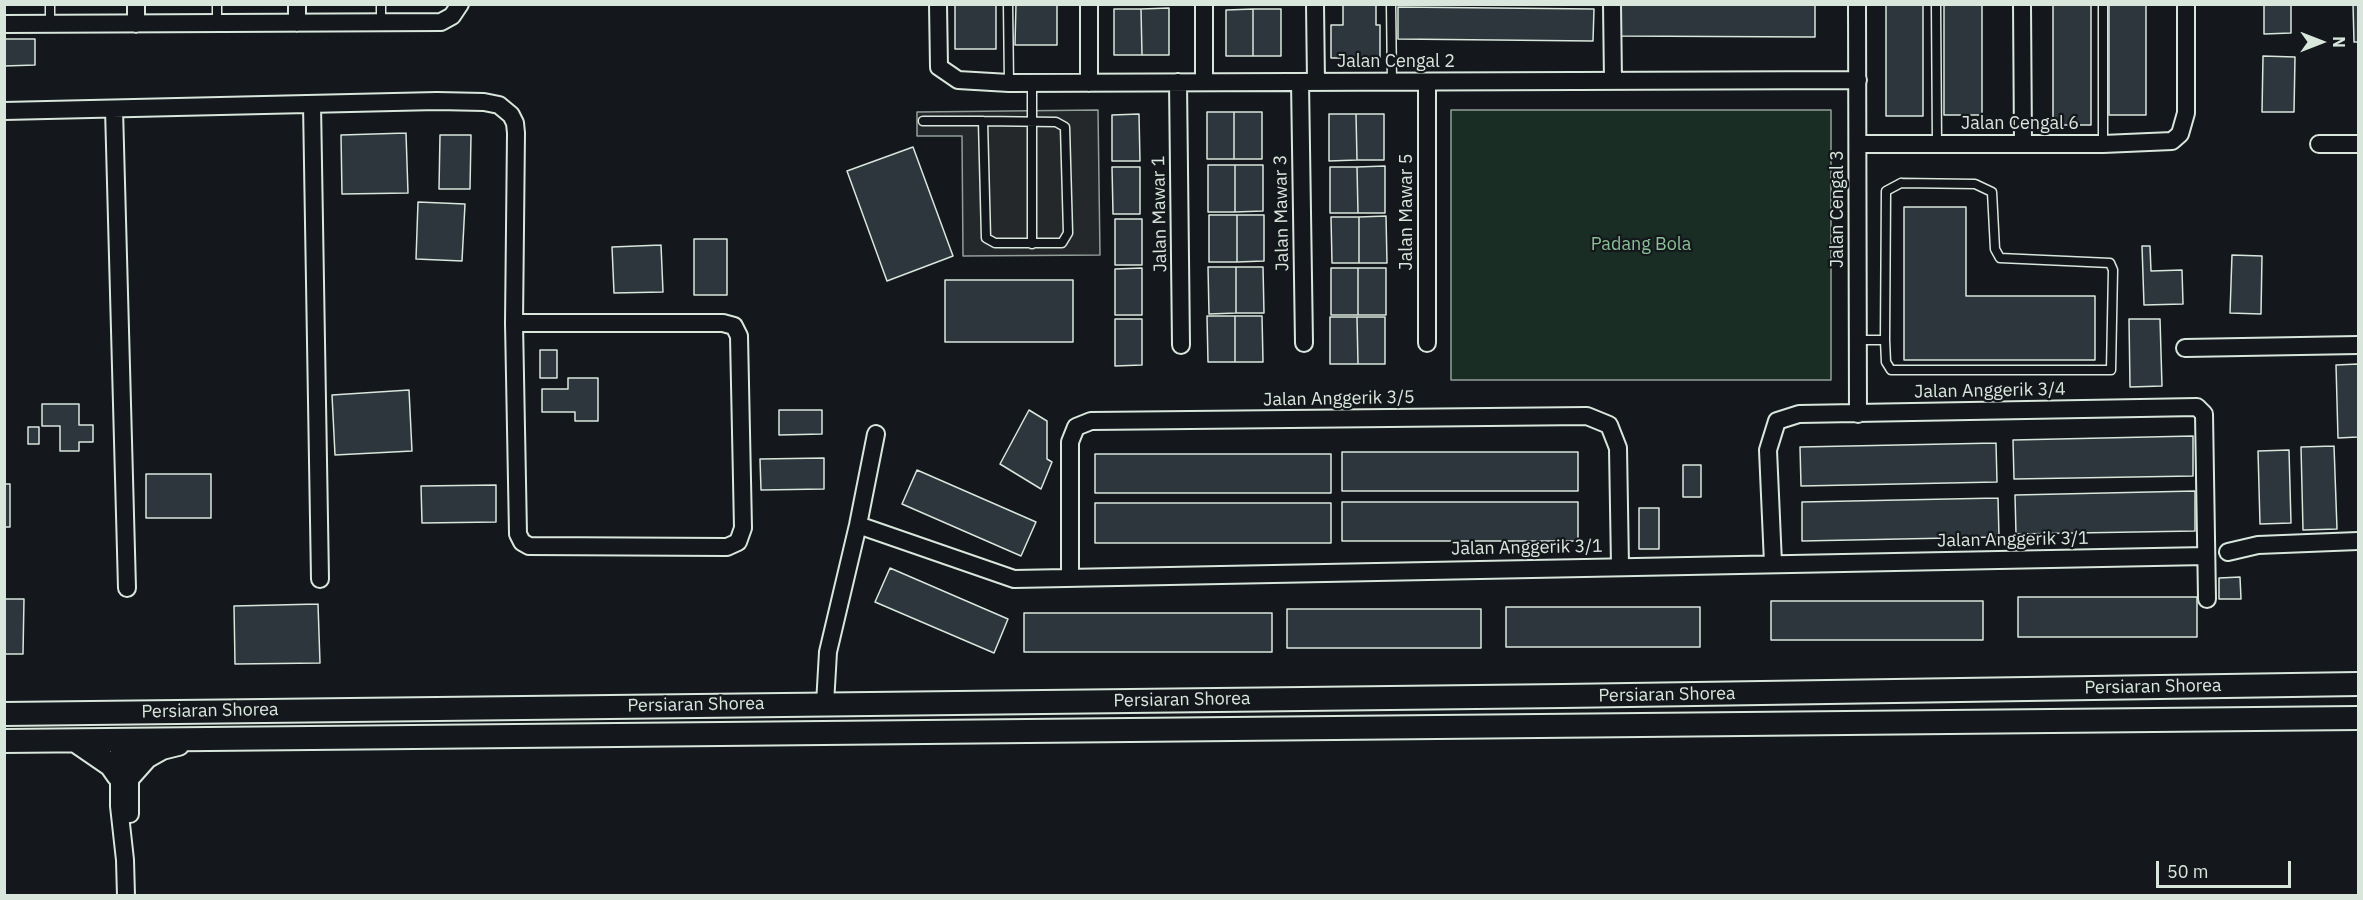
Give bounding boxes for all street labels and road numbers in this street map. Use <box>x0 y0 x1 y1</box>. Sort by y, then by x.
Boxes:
street label: Jalan Cengal 2 <box>1337 51 1455 73</box>
street label: Jalan Cengal 6 <box>1961 113 2079 135</box>
street label: Jalan Cengal 3 <box>1827 150 1849 268</box>
street label: Jalan Mawar 3 <box>1270 154 1294 272</box>
street label: Jalan Mawar 5 <box>1396 154 1418 270</box>
street label: Jalan Mawar 1 <box>1148 155 1172 273</box>
street label: Jalan Anggerik 3/4 <box>1914 379 2066 403</box>
street label: Jalan Anggerik 3/5 <box>1263 387 1415 411</box>
street label: Jalan Anggerik 3/1 <box>1937 528 2089 552</box>
street label: Jalan Anggerik 3/1 <box>1451 536 1603 560</box>
street label: Persiaran Shorea <box>2084 675 2222 699</box>
street label: Persiaran Shorea <box>1598 683 1736 707</box>
street label: Persiaran Shorea <box>1113 688 1251 712</box>
street label: Persiaran Shorea <box>627 693 765 717</box>
street label: Persiaran Shorea <box>141 699 279 723</box>

